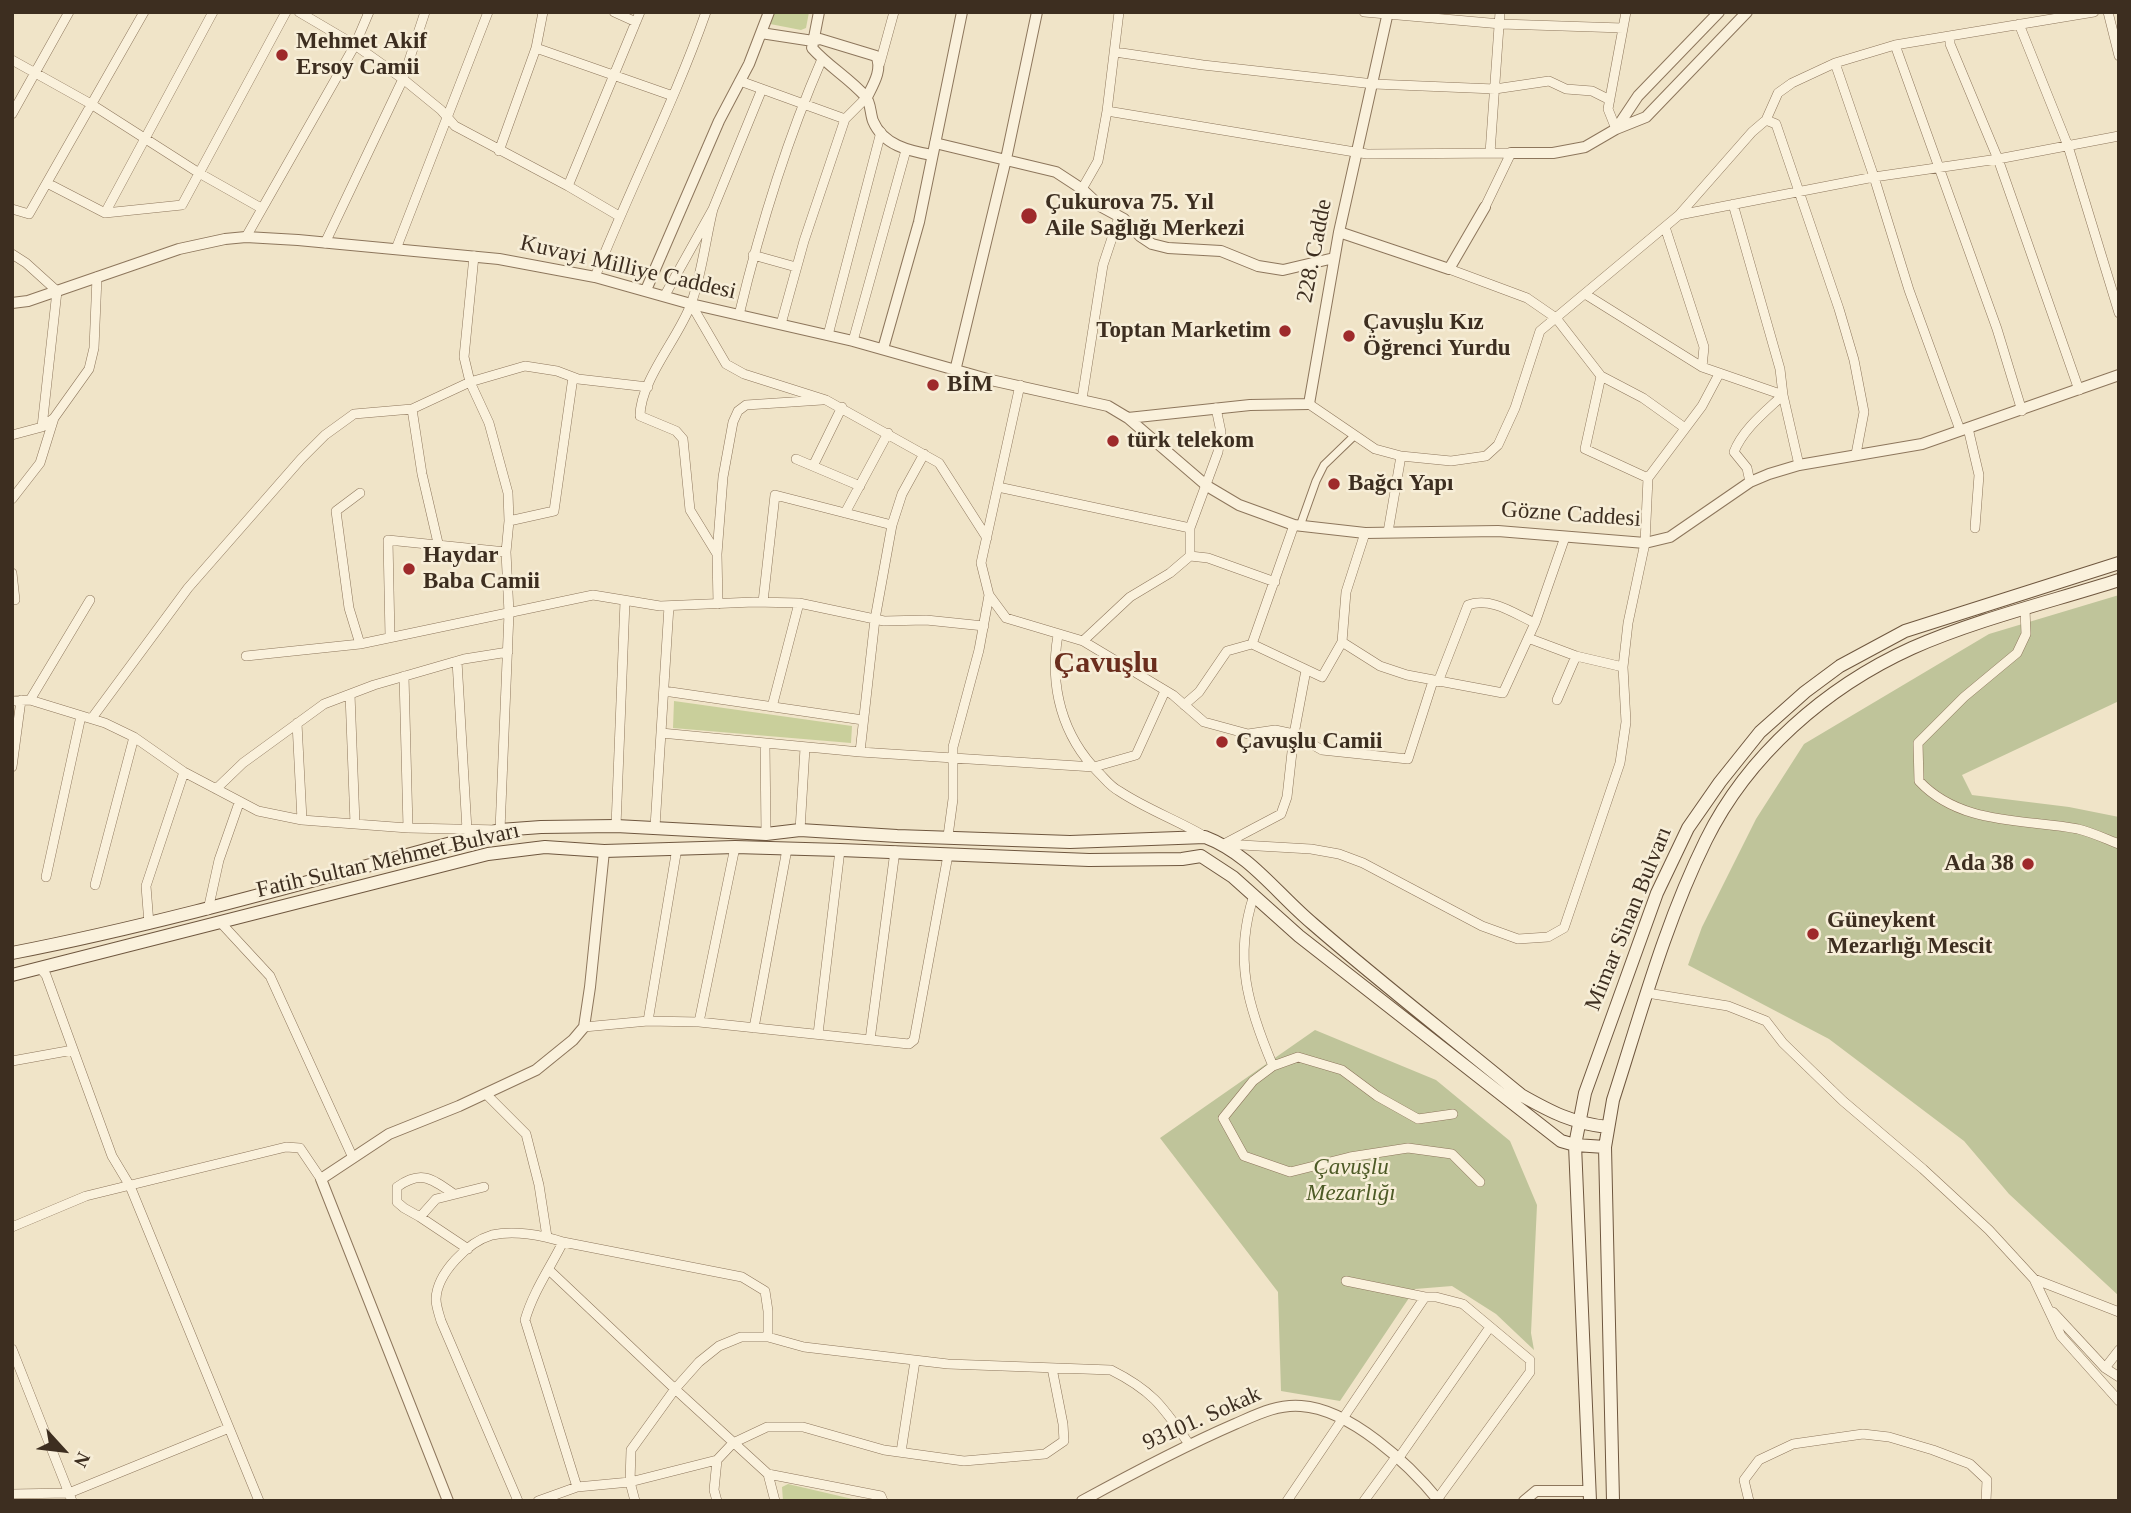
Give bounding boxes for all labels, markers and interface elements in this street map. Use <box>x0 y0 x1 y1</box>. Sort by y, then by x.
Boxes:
place label: Mehmet Akif Ersoy Camii <box>296 28 427 82</box>
marker: Mehmet Akif Ersoy Camii <box>274 47 290 63</box>
place label: Çukurova 75. Yıl Aile Sağlığı Merkezi <box>1045 189 1244 243</box>
street label: 228. Cadde <box>1291 197 1339 305</box>
marker: Çukurova 75. Yıl Aile Sağlığı Merkezi <box>1019 206 1039 226</box>
street label: Kuvayi Milliye Caddesi <box>517 230 739 306</box>
place label: Çavuşlu Kız Öğrenci Yurdu <box>1363 309 1511 363</box>
place label: Toptan Marketim <box>1096 317 1271 345</box>
marker: Toptan Marketim <box>1277 323 1293 339</box>
marker: Çavuşlu Kız Öğrenci Yurdu <box>1341 328 1357 344</box>
place label: BİM <box>947 371 993 399</box>
marker: BİM <box>925 377 941 393</box>
place label: türk telekom <box>1127 427 1254 455</box>
marker: türk telekom <box>1105 433 1121 449</box>
place label: Bağcı Yapı <box>1348 470 1453 498</box>
marker: Bağcı Yapı <box>1326 476 1342 492</box>
street label: Gözne Caddesi <box>1500 496 1642 534</box>
place label: Haydar Baba Camii <box>423 542 540 596</box>
marker: Haydar Baba Camii <box>401 561 417 577</box>
district label: Çavuşlu <box>1053 646 1159 682</box>
place label: Çavuşlu Camii <box>1236 728 1382 756</box>
marker: Çavuşlu Camii <box>1214 734 1230 750</box>
street label: Fatih Sultan Mehmet Bulvarı <box>254 817 522 905</box>
street label: Mimar Sinan Bulvarı <box>1580 823 1678 1015</box>
place label: Ada 38 <box>1944 850 2014 878</box>
marker: Ada 38 <box>2020 856 2036 872</box>
place label: Güneykent Mezarlığı Mescit <box>1827 907 1992 961</box>
marker: Güneykent Mezarlığı Mescit <box>1805 926 1821 942</box>
park label: Çavuşlu Mezarlığı <box>1306 1154 1396 1208</box>
street label: 93101. Sokak <box>1139 1381 1265 1457</box>
north arrow <box>28 1415 98 1485</box>
text: N <box>70 1449 95 1471</box>

